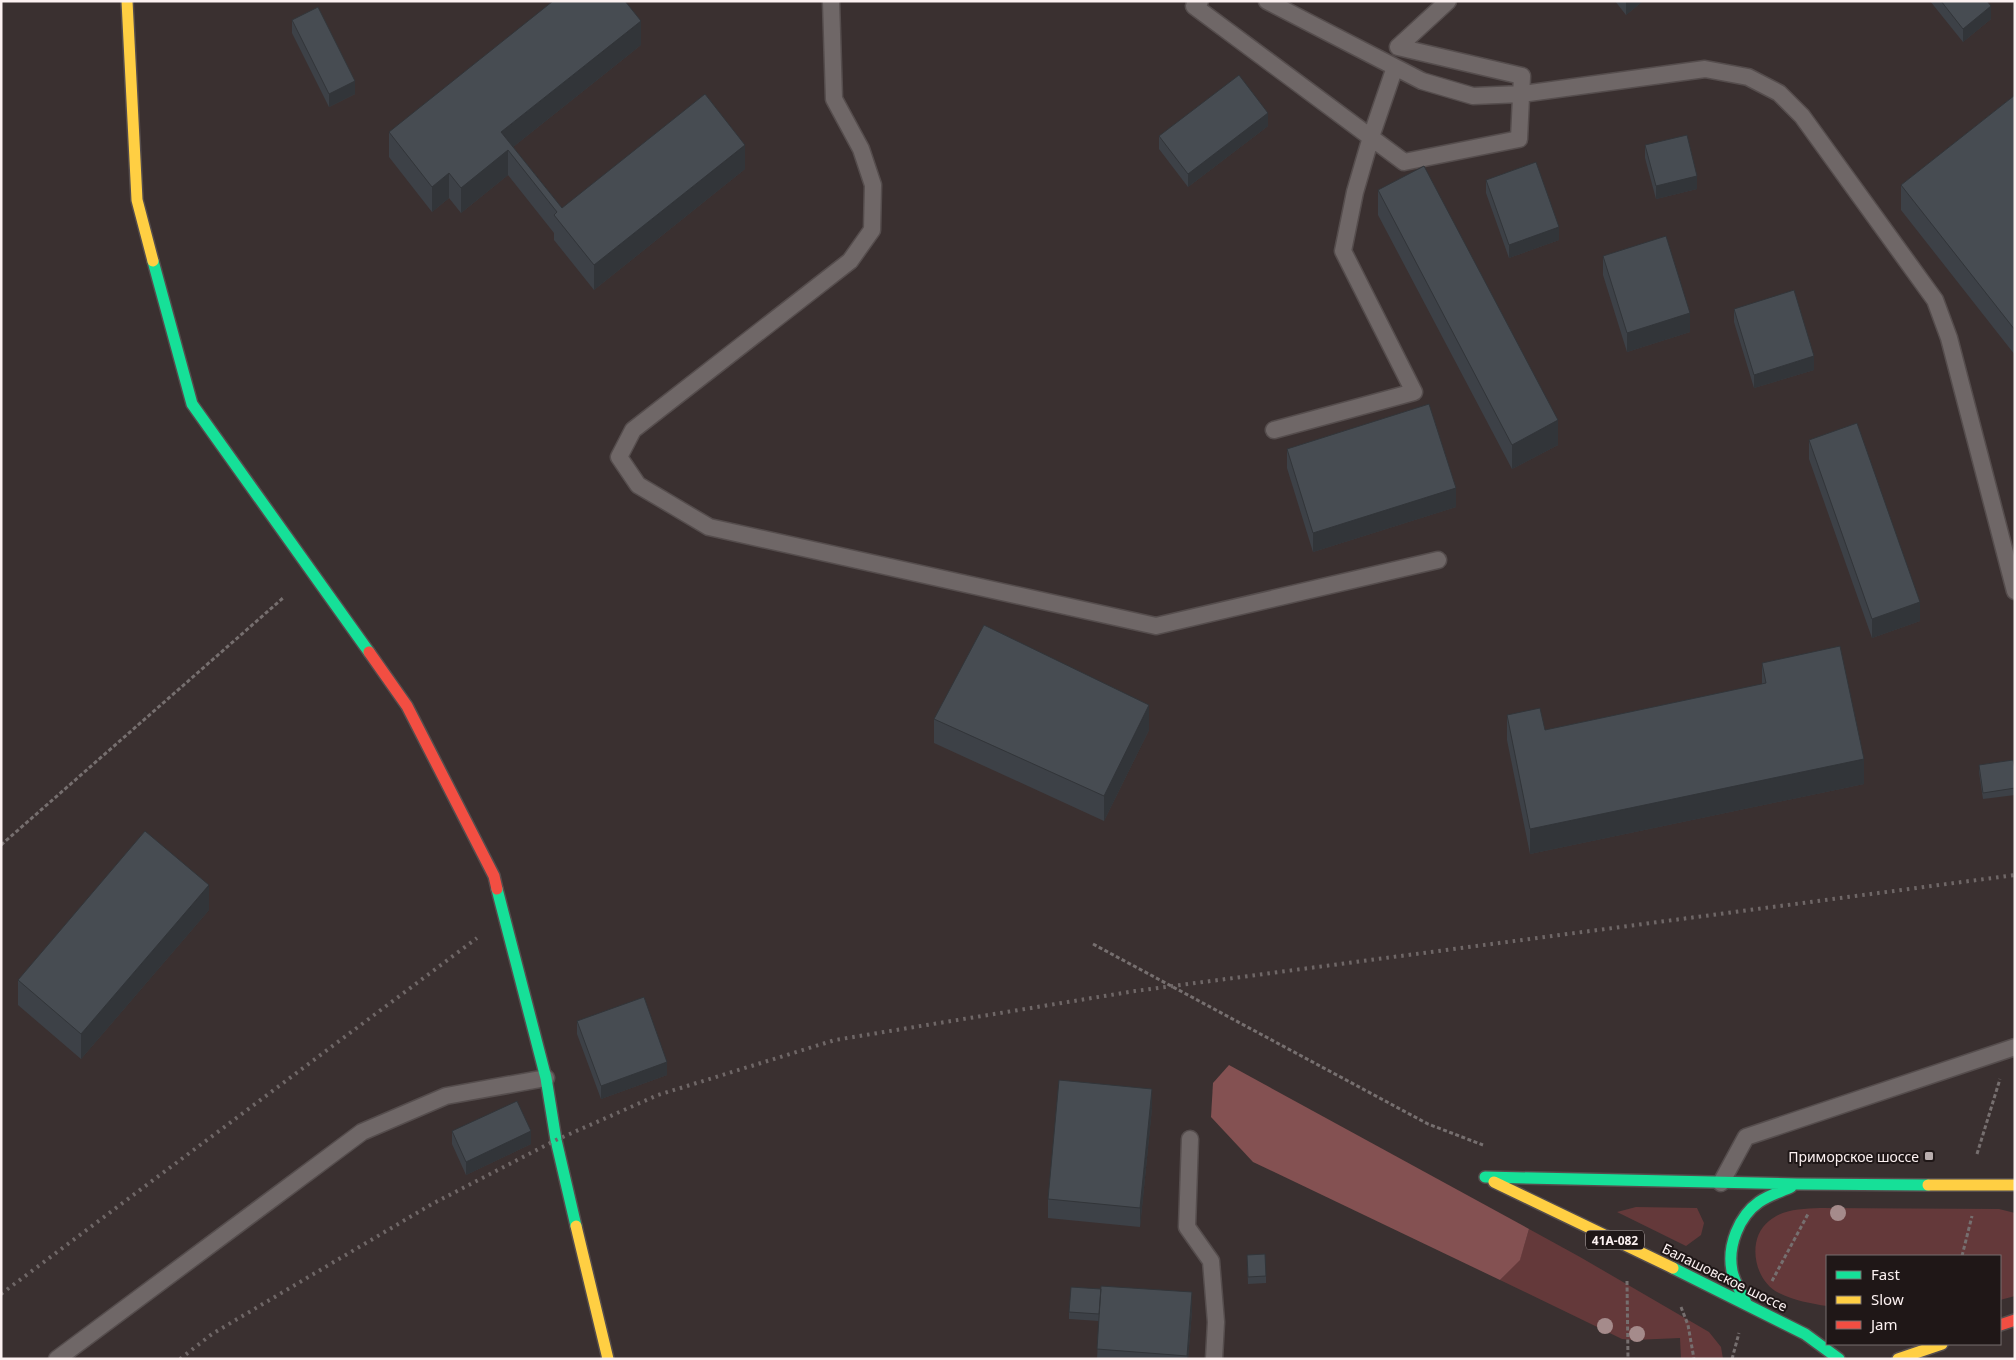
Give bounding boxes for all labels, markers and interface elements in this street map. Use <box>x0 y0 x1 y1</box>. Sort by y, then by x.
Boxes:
place label: Приморское шоссе <box>1788 1147 1919 1166</box>
marker: Приморское шоссе <box>1923 1150 1935 1162</box>
road number: 41А-082 <box>1586 1230 1644 1250</box>
street label: Балашовское шоссе <box>1659 1238 1791 1316</box>
legend <box>1826 1255 2001 1345</box>
text: Fast <box>1871 1264 1900 1284</box>
text: Slow <box>1871 1289 1904 1309</box>
text: Jam <box>1869 1314 1898 1334</box>

